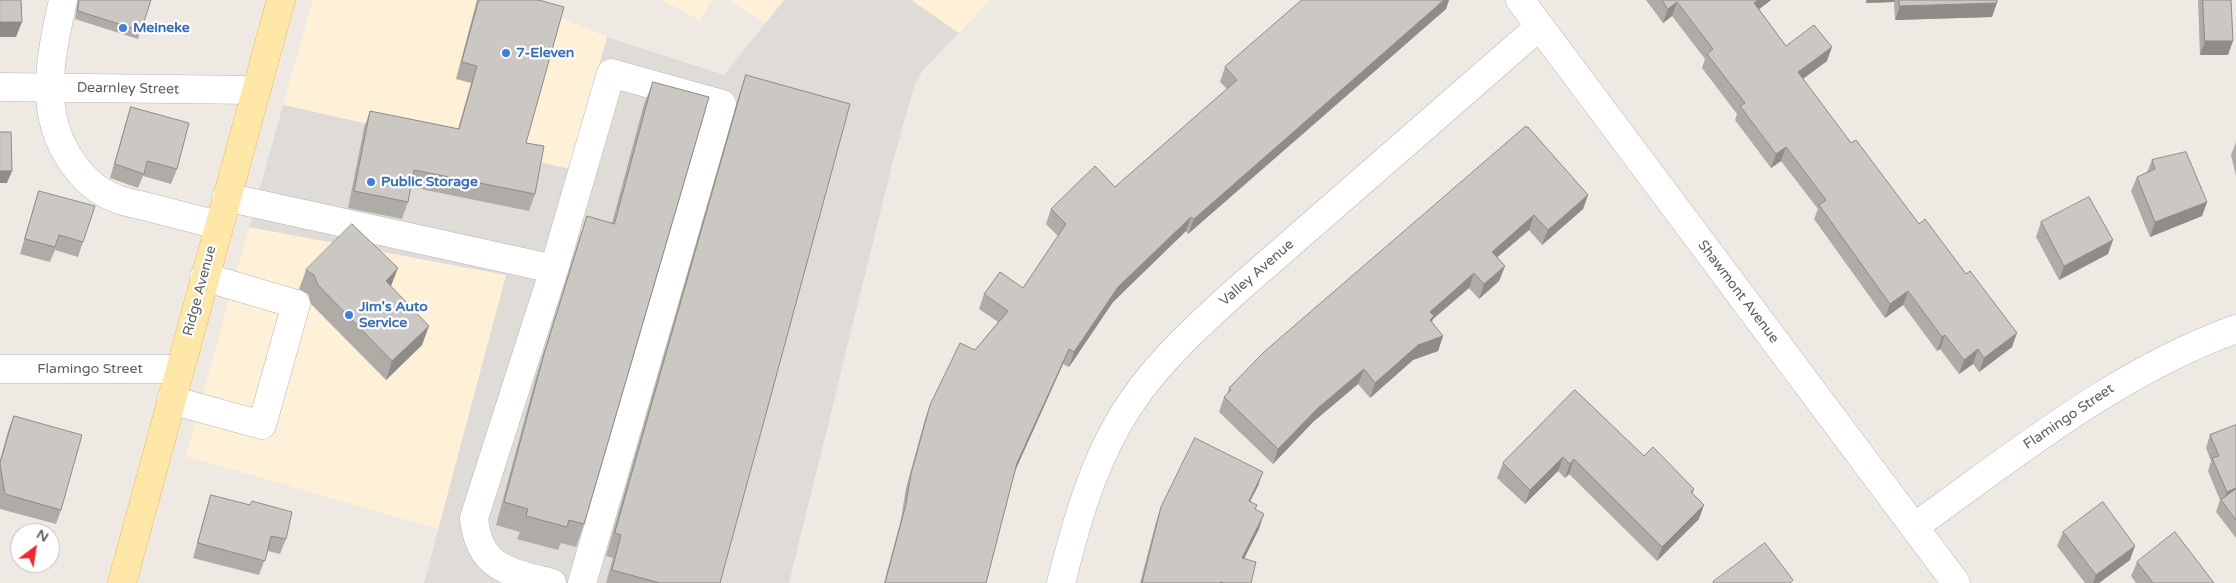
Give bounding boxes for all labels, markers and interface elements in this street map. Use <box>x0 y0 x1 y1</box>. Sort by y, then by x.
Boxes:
place label: Meineke <box>133 20 190 36</box>
marker: Meineke <box>117 22 129 34</box>
place label: 7-Eleven <box>516 45 574 61</box>
marker: 7-Eleven <box>500 47 512 59</box>
street label: Dearnley Street <box>77 80 179 98</box>
place label: Public Storage <box>381 174 478 190</box>
marker: Public Storage <box>365 176 377 188</box>
street label: Valley Avenue <box>1216 236 1298 310</box>
street label: Shawmont Avenue <box>1694 237 1782 347</box>
street label: Ridge Avenue <box>180 244 220 338</box>
place label: Jim's Auto Service <box>359 299 428 332</box>
marker: Jim's Auto Service <box>343 309 355 321</box>
street label: Flamingo Street <box>37 361 143 377</box>
street label: Flamingo Street <box>2021 381 2117 453</box>
north arrow <box>10 523 60 573</box>
text: N <box>33 525 52 546</box>

